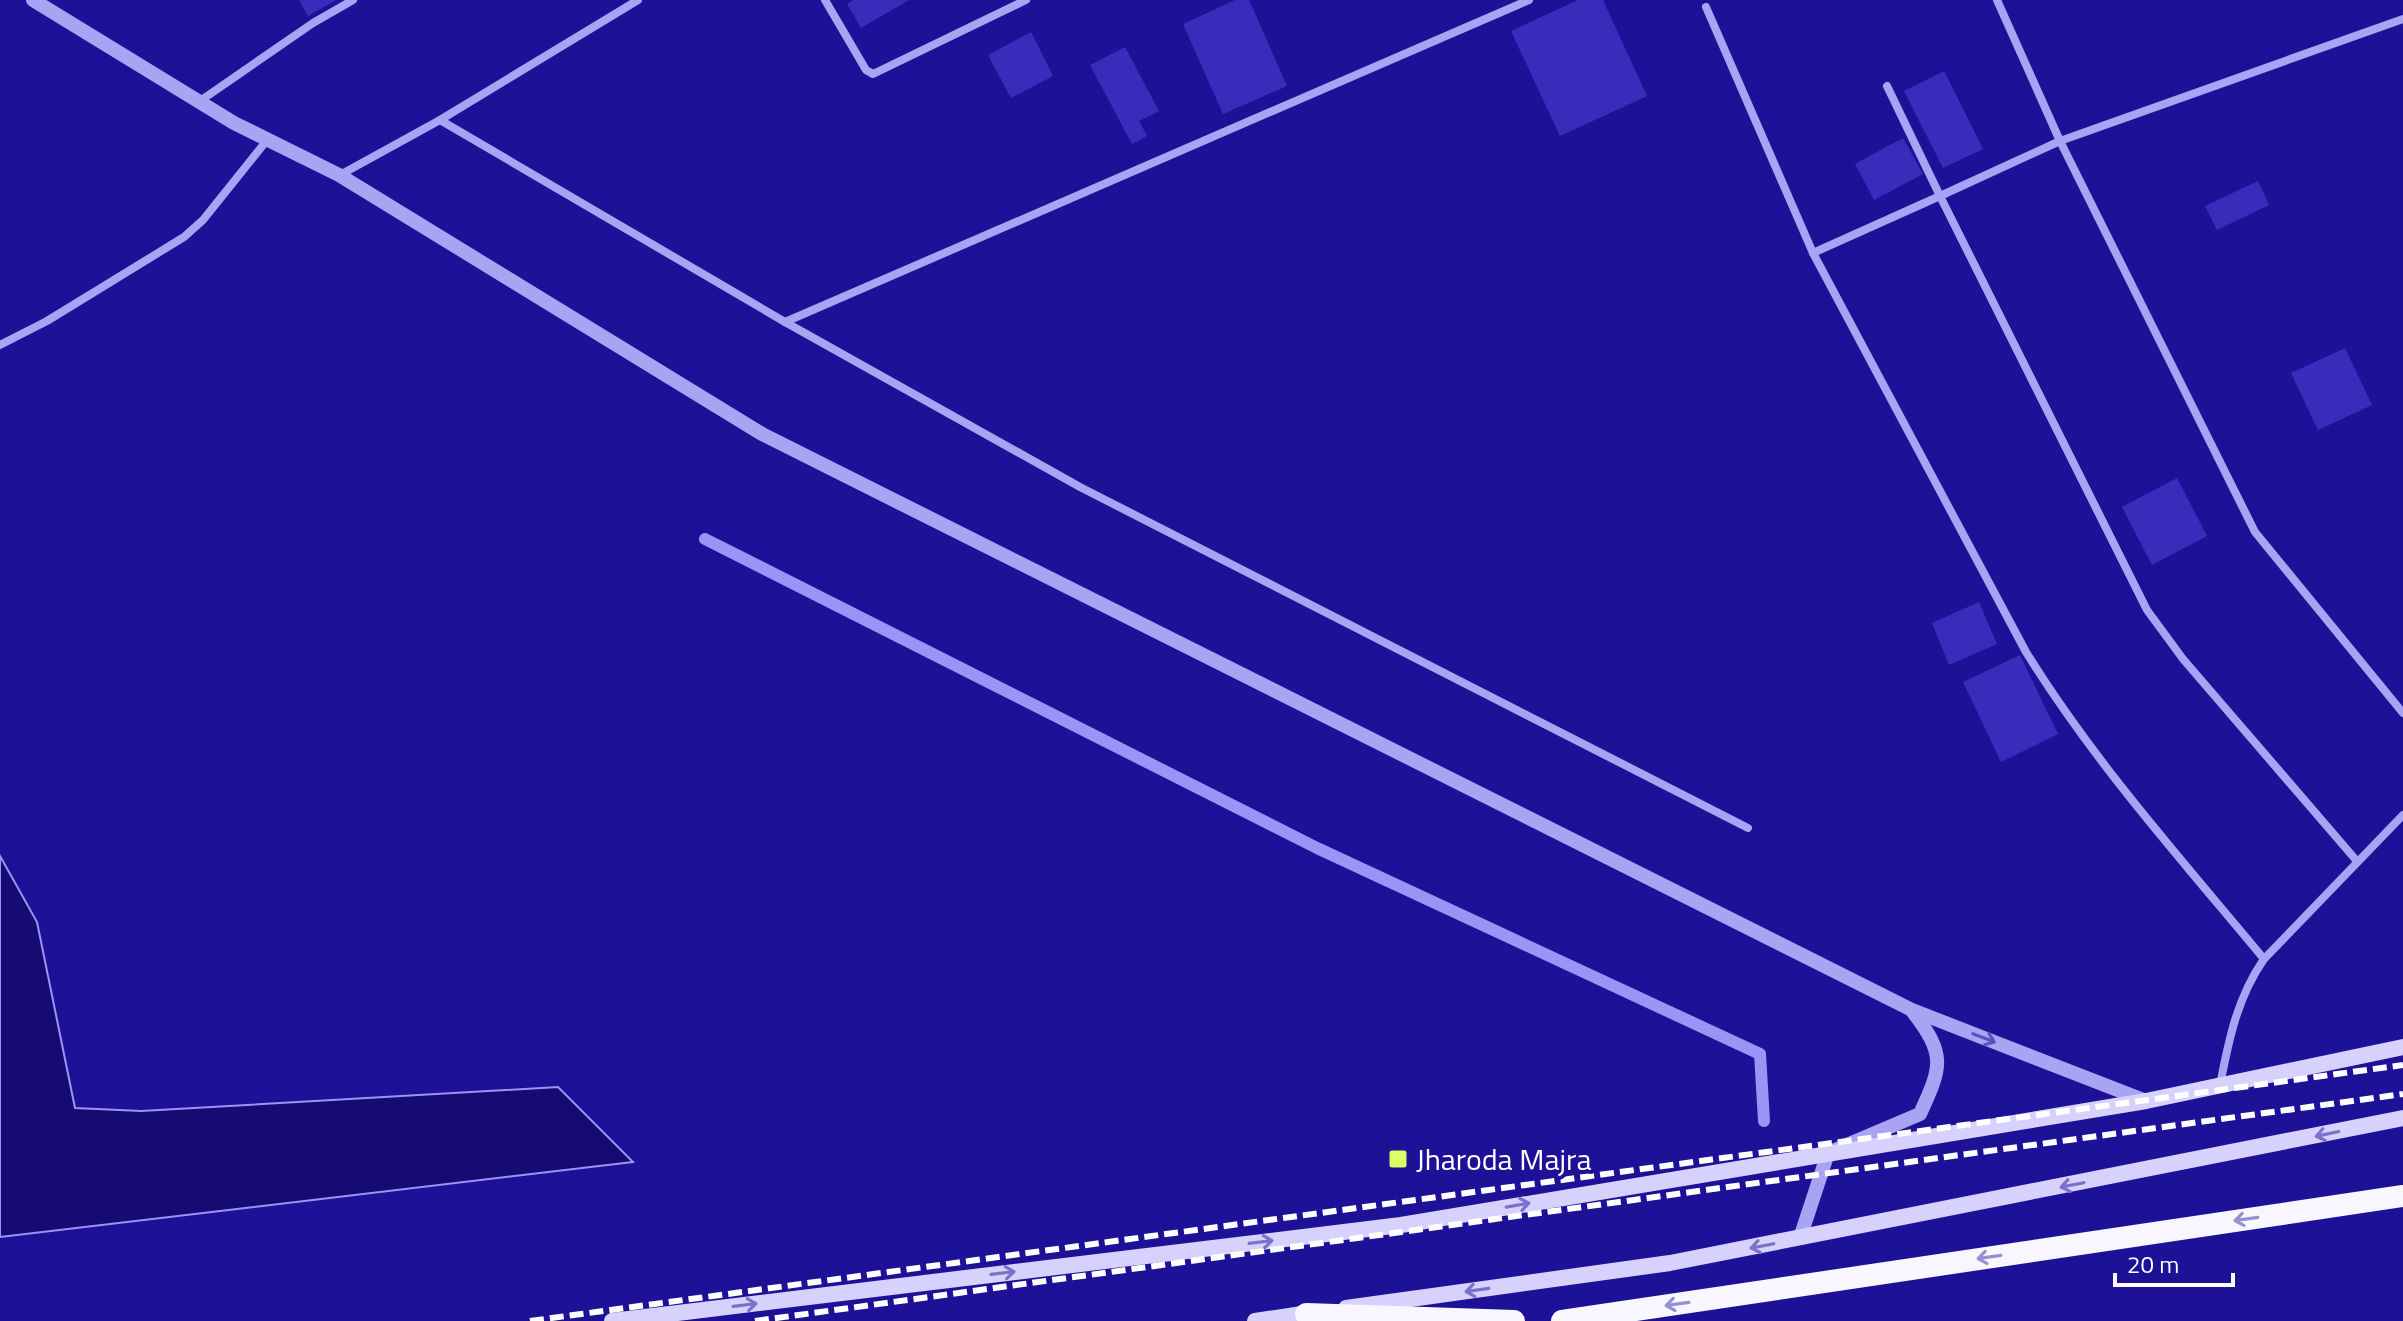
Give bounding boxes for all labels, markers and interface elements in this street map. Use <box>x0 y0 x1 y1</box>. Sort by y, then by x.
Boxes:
one-way arrow <box>1971 1032 1996 1046</box>
one-way arrow <box>2314 1127 2340 1142</box>
place label: Jharoda Majra <box>1416 1136 1591 1182</box>
marker: Jharoda Majra <box>1387 1148 1409 1170</box>
one-way arrow <box>2060 1179 2085 1194</box>
one-way arrow <box>1505 1197 1531 1212</box>
one-way arrow <box>2234 1212 2260 1227</box>
one-way arrow <box>1247 1234 1274 1249</box>
scale bar <box>2115 1237 2233 1287</box>
one-way arrow <box>1749 1239 1775 1254</box>
text: 20 m <box>2127 1246 2179 1282</box>
one-way arrow <box>1977 1250 2002 1265</box>
one-way arrow <box>989 1266 1016 1281</box>
one-way arrow <box>1465 1283 1490 1298</box>
one-way arrow <box>731 1297 758 1312</box>
one-way arrow <box>1665 1297 1690 1312</box>

